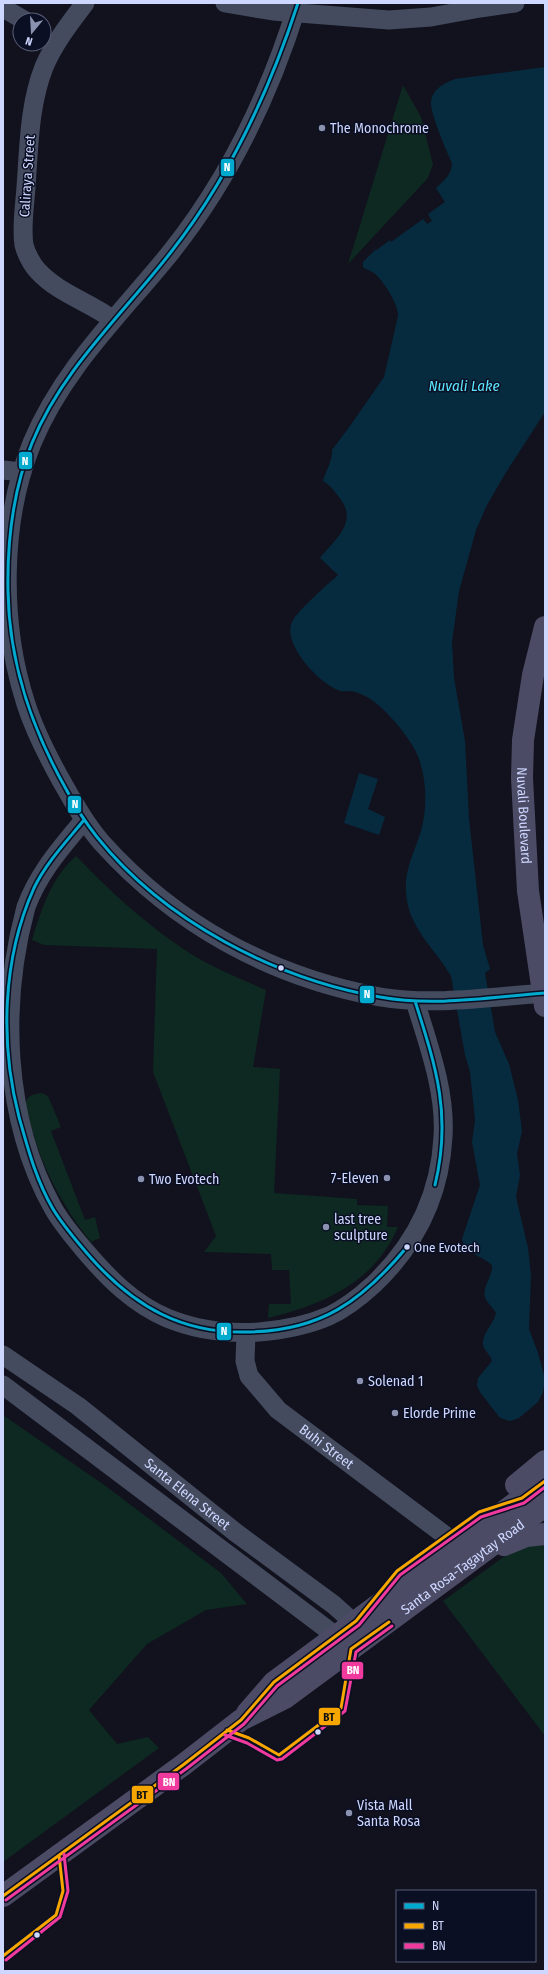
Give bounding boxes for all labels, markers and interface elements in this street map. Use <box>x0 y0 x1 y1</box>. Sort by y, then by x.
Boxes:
north arrow <box>12 12 52 52</box>
text: N <box>24 34 34 48</box>
place label: The Monochrome <box>330 120 429 137</box>
marker: The Monochrome <box>317 123 327 133</box>
street label: Caliraya Street <box>16 134 39 218</box>
line badge: N <box>220 158 235 177</box>
text: N <box>224 161 230 174</box>
water label: Nuvali Lake <box>428 377 500 395</box>
line badge: N <box>18 451 33 470</box>
text: N <box>22 455 28 468</box>
street label: Nuvali Boulevard <box>513 767 535 865</box>
line badge: N <box>67 795 82 814</box>
text: N <box>72 798 78 811</box>
unlabelled marker <box>276 963 286 973</box>
line badge: N <box>359 985 375 1004</box>
text: N <box>364 988 370 1001</box>
place label: 7-Eleven <box>331 1170 379 1187</box>
place label: Two Evotech <box>149 1171 219 1188</box>
marker: 7-Eleven <box>382 1173 392 1183</box>
marker: Two Evotech <box>136 1174 146 1184</box>
place label: last tree sculpture <box>334 1211 388 1244</box>
marker: last tree sculpture <box>321 1222 331 1232</box>
place label: One Evotech <box>414 1240 480 1255</box>
marker: One Evotech <box>402 1242 412 1252</box>
line badge: N <box>216 1322 232 1341</box>
text: N <box>221 1325 227 1338</box>
place label: Solenad 1 <box>368 1373 423 1390</box>
marker: Solenad 1 <box>355 1376 365 1386</box>
place label: Elorde Prime <box>403 1405 476 1422</box>
marker: Elorde Prime <box>390 1408 400 1418</box>
street label: Buhi Street <box>296 1421 357 1473</box>
street label: Santa Elena Street <box>141 1455 234 1534</box>
street label: Santa Rosa-Tagaytay Road <box>398 1516 528 1618</box>
line badge: BN <box>341 1661 364 1680</box>
text: BN <box>347 1664 359 1677</box>
line badge: BT <box>318 1707 341 1726</box>
text: BT <box>323 1711 335 1724</box>
unlabelled marker <box>313 1727 323 1737</box>
line badge: BN <box>157 1772 180 1791</box>
text: BN <box>163 1776 175 1789</box>
line badge: BT <box>131 1785 154 1804</box>
text: BT <box>136 1789 148 1802</box>
place label: Vista Mall Santa Rosa <box>357 1797 420 1830</box>
marker: Vista Mall Santa Rosa <box>344 1808 354 1818</box>
legend <box>396 1890 536 1962</box>
text: N <box>432 1899 439 1913</box>
text: BT <box>432 1919 444 1933</box>
unlabelled marker <box>32 1930 42 1940</box>
text: BN <box>432 1939 446 1953</box>

